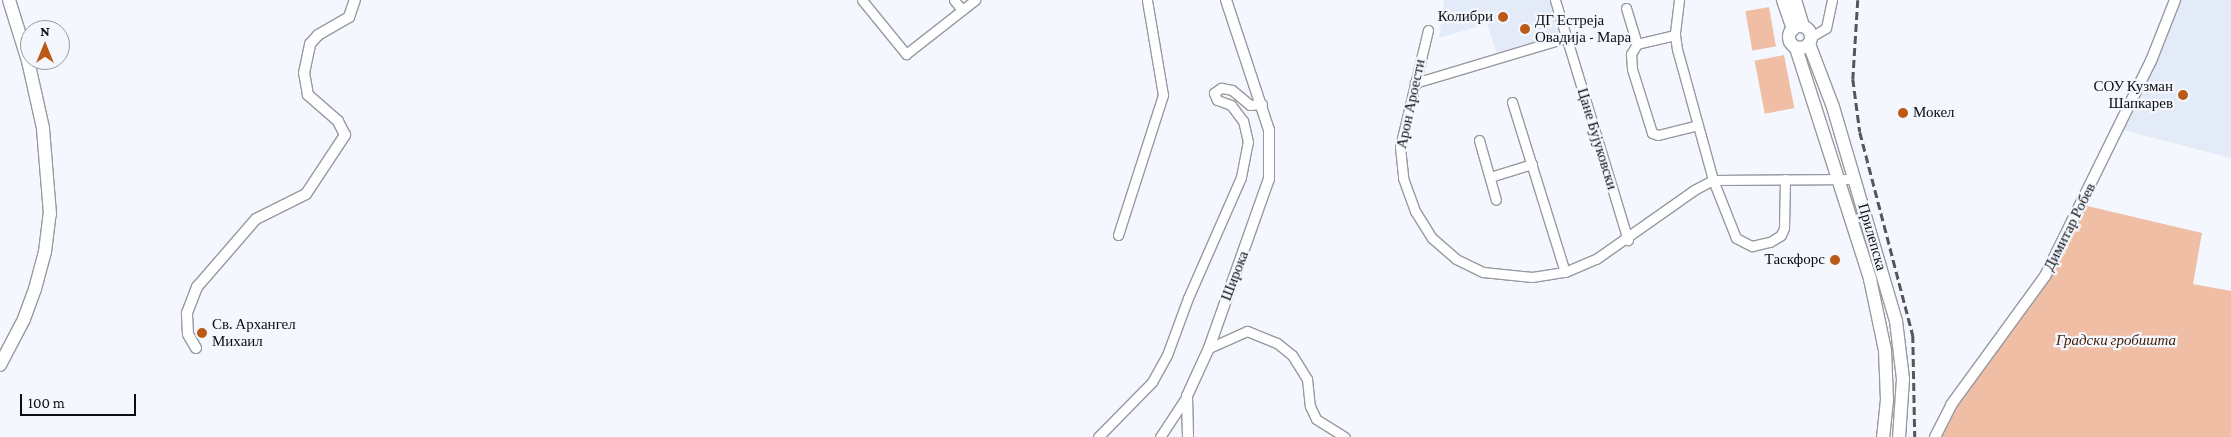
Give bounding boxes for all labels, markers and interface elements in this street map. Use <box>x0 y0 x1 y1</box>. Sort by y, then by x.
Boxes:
place label: Колибри <box>1438 8 1493 26</box>
marker: Колибри <box>1497 11 1509 23</box>
place label: ДГ Естреја Овадија - Мара <box>1535 11 1631 46</box>
north arrow <box>20 20 70 70</box>
text: N <box>40 23 50 39</box>
marker: ДГ Естреја Овадија - Мара <box>1519 23 1531 35</box>
street label: Арон Ароести <box>1393 58 1429 150</box>
place label: СОУ Кузман Шапкарев <box>2093 77 2173 112</box>
street label: Цане Бујуковски <box>1573 86 1621 192</box>
marker: СОУ Кузман Шапкарев <box>2177 89 2189 101</box>
place label: Мокел <box>1913 104 1955 122</box>
marker: Мокел <box>1897 107 1909 119</box>
street label: Димитар Робев <box>2040 180 2100 274</box>
street label: Прилепска <box>1854 201 1890 273</box>
street label: Широка <box>1217 249 1253 303</box>
place label: Таскфорс <box>1765 251 1825 269</box>
marker: Таскфорс <box>1829 254 1841 266</box>
place label: Св. Архангел Михаил <box>212 315 296 350</box>
marker: Св. Архангел Михаил <box>196 327 208 339</box>
park label: Градски гробишта <box>2056 332 2176 350</box>
scale bar <box>22 384 139 416</box>
text: 100 m <box>28 395 65 411</box>

